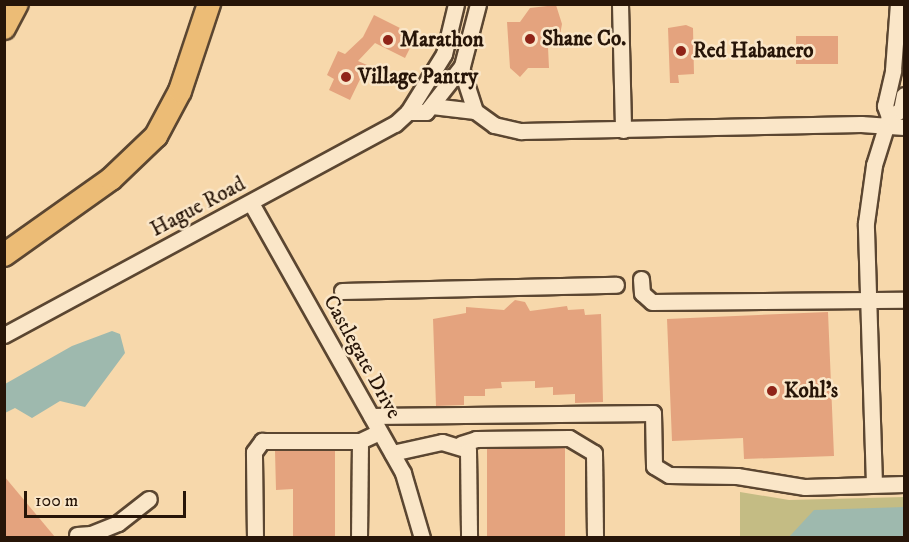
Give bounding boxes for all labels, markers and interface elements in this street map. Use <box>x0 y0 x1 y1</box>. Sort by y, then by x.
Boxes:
place label: Shane Co. <box>542 26 626 52</box>
place label: Marathon <box>400 27 484 53</box>
marker: Shane Co. <box>523 32 537 46</box>
marker: Marathon <box>381 33 395 47</box>
place label: Red Habanero <box>693 38 813 64</box>
marker: Red Habanero <box>674 44 688 58</box>
place label: Village Pantry <box>358 64 478 90</box>
marker: Village Pantry <box>339 70 353 84</box>
street label: Hague Road <box>146 172 250 242</box>
street label: Castlegate Drive <box>318 291 406 423</box>
place label: Kohl's <box>784 378 838 404</box>
marker: Kohl's <box>765 384 779 398</box>
scale bar <box>27 479 189 517</box>
text: 100 m <box>35 490 78 512</box>

